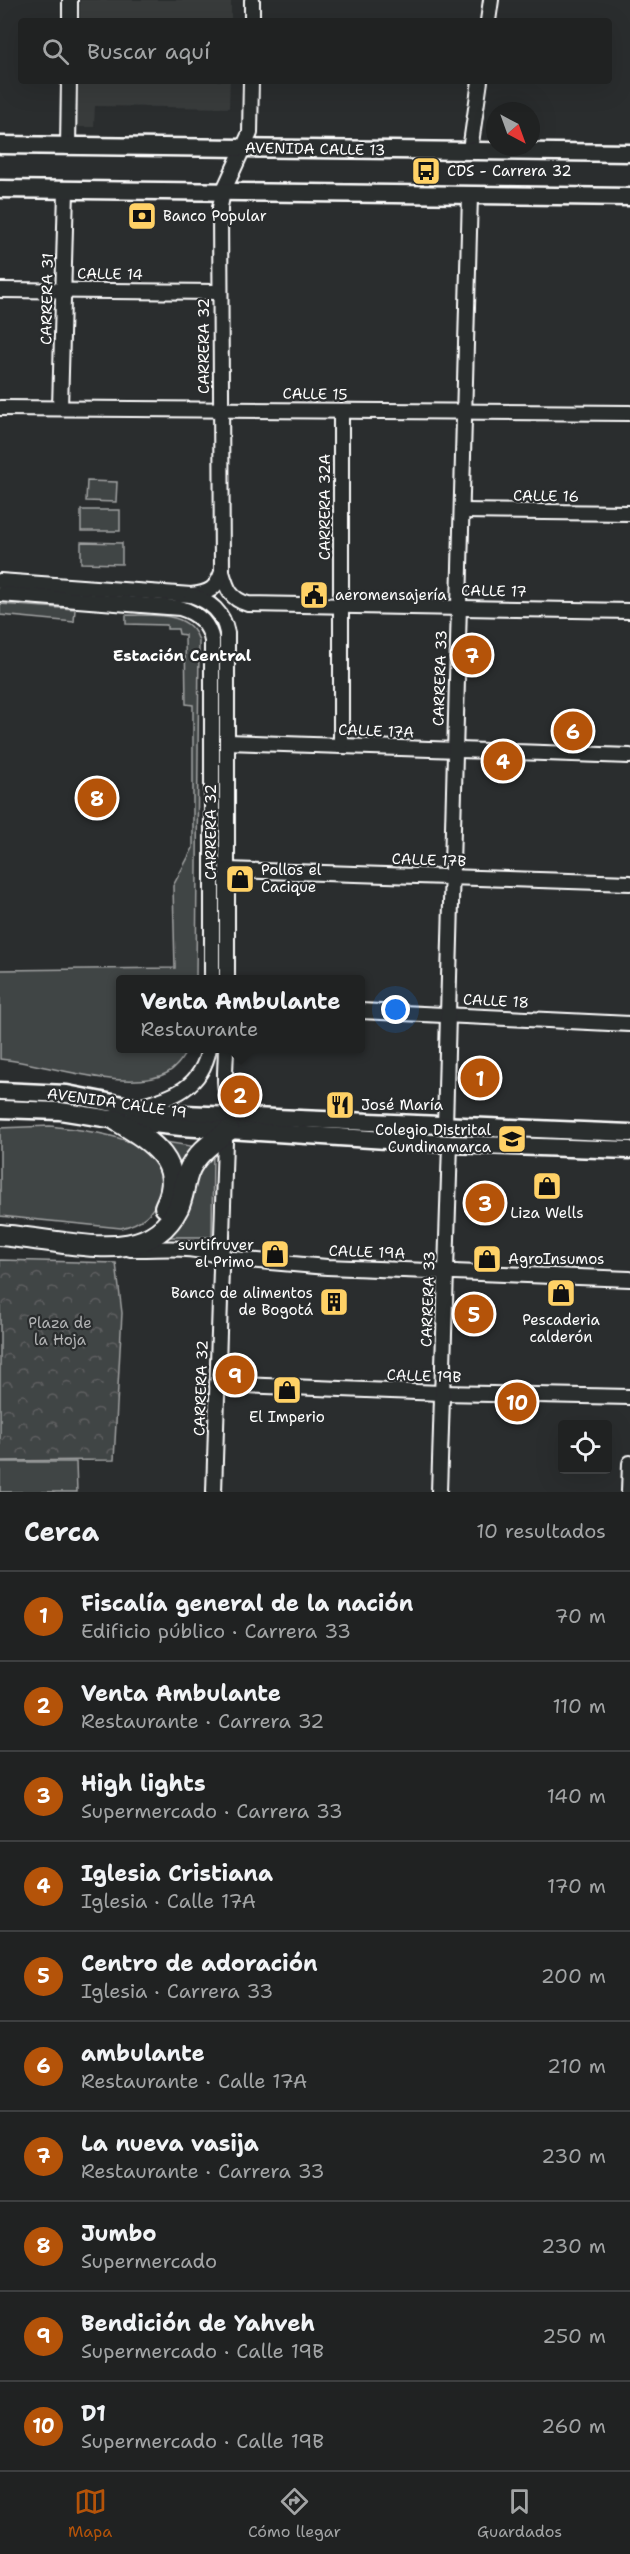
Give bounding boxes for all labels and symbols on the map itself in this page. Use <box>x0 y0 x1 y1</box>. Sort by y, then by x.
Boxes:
north arrow <box>486 102 540 156</box>
street label: AVENIDA CALLE 13 <box>245 138 385 160</box>
bus stop icon: CDS - Carrera 32 <box>410 155 442 187</box>
place label: CDS - Carrera 32 <box>447 161 572 181</box>
bank icon: Banco Popular <box>126 200 158 232</box>
place label: Banco Popular <box>163 206 267 226</box>
street label: CARRERA 31 <box>36 253 58 345</box>
street label: CALLE 14 <box>77 263 143 285</box>
street label: CARRERA 32 <box>194 298 214 394</box>
street label: CALLE 15 <box>282 383 348 405</box>
street label: CARRERA 32A <box>315 454 335 560</box>
street label: CALLE 16 <box>513 485 579 507</box>
public building icon: aeromensajería <box>298 579 330 611</box>
street label: CALLE 17 <box>461 580 527 602</box>
place label: aeromensajería <box>335 585 447 605</box>
street label: CARRERA 33 <box>428 630 452 726</box>
pin: 7 <box>452 632 492 678</box>
district label: Estación Central <box>113 645 252 666</box>
pin: 6 <box>554 708 592 754</box>
street label: CALLE 17A <box>338 720 414 742</box>
pin: 4 <box>484 738 522 783</box>
pin: 8 <box>78 776 116 820</box>
street label: CARRERA 32 <box>201 784 221 880</box>
street label: CALLE 17B <box>391 849 467 871</box>
place label: Pollos el Cacique <box>261 860 322 897</box>
shop icon: Pollos el Cacique <box>224 863 256 895</box>
street label: CALLE 18 <box>462 989 530 1013</box>
your location <box>381 995 410 1024</box>
pin: 1 <box>460 1056 500 1100</box>
pin: 2 <box>220 1072 260 1118</box>
street label: AVENIDA CALLE 19 <box>46 1083 188 1123</box>
restaurant icon: José María <box>324 1089 356 1121</box>
place label: José María <box>361 1095 444 1115</box>
place label: Colegio Distrital Cundinamarca <box>375 1120 492 1157</box>
school or university icon: Colegio Distrital Cundinamarca <box>496 1123 528 1155</box>
shop icon: Liza Wells <box>531 1170 563 1202</box>
pin: 3 <box>466 1180 504 1226</box>
place label: Liza Wells <box>510 1203 584 1223</box>
place label: surtifruver el Primo <box>178 1235 254 1272</box>
shop icon: surtifruver el Primo <box>259 1238 291 1270</box>
street label: CALLE 19A <box>328 1241 406 1263</box>
shop icon: AgroInsumos <box>471 1243 503 1275</box>
place label: AgroInsumos <box>508 1249 605 1269</box>
street label: CARRERA 33 <box>416 1251 440 1347</box>
shop icon: Pescaderia calderón <box>545 1277 577 1309</box>
place label: Banco de alimentos de Bogotá <box>171 1283 314 1320</box>
building icon: Banco de alimentos de Bogotá <box>318 1286 350 1318</box>
pin: 5 <box>454 1292 494 1336</box>
place label: Pescaderia calderón <box>522 1310 600 1347</box>
park label: Plaza de la Hoja <box>28 1313 92 1350</box>
street label: CARRERA 32 <box>189 1340 213 1436</box>
pin: 9 <box>216 1352 254 1398</box>
street label: CALLE 19B <box>386 1365 462 1387</box>
shop icon: El Imperio <box>271 1374 303 1406</box>
pin: 10 <box>498 1380 536 1424</box>
place label: El Imperio <box>249 1407 325 1427</box>

